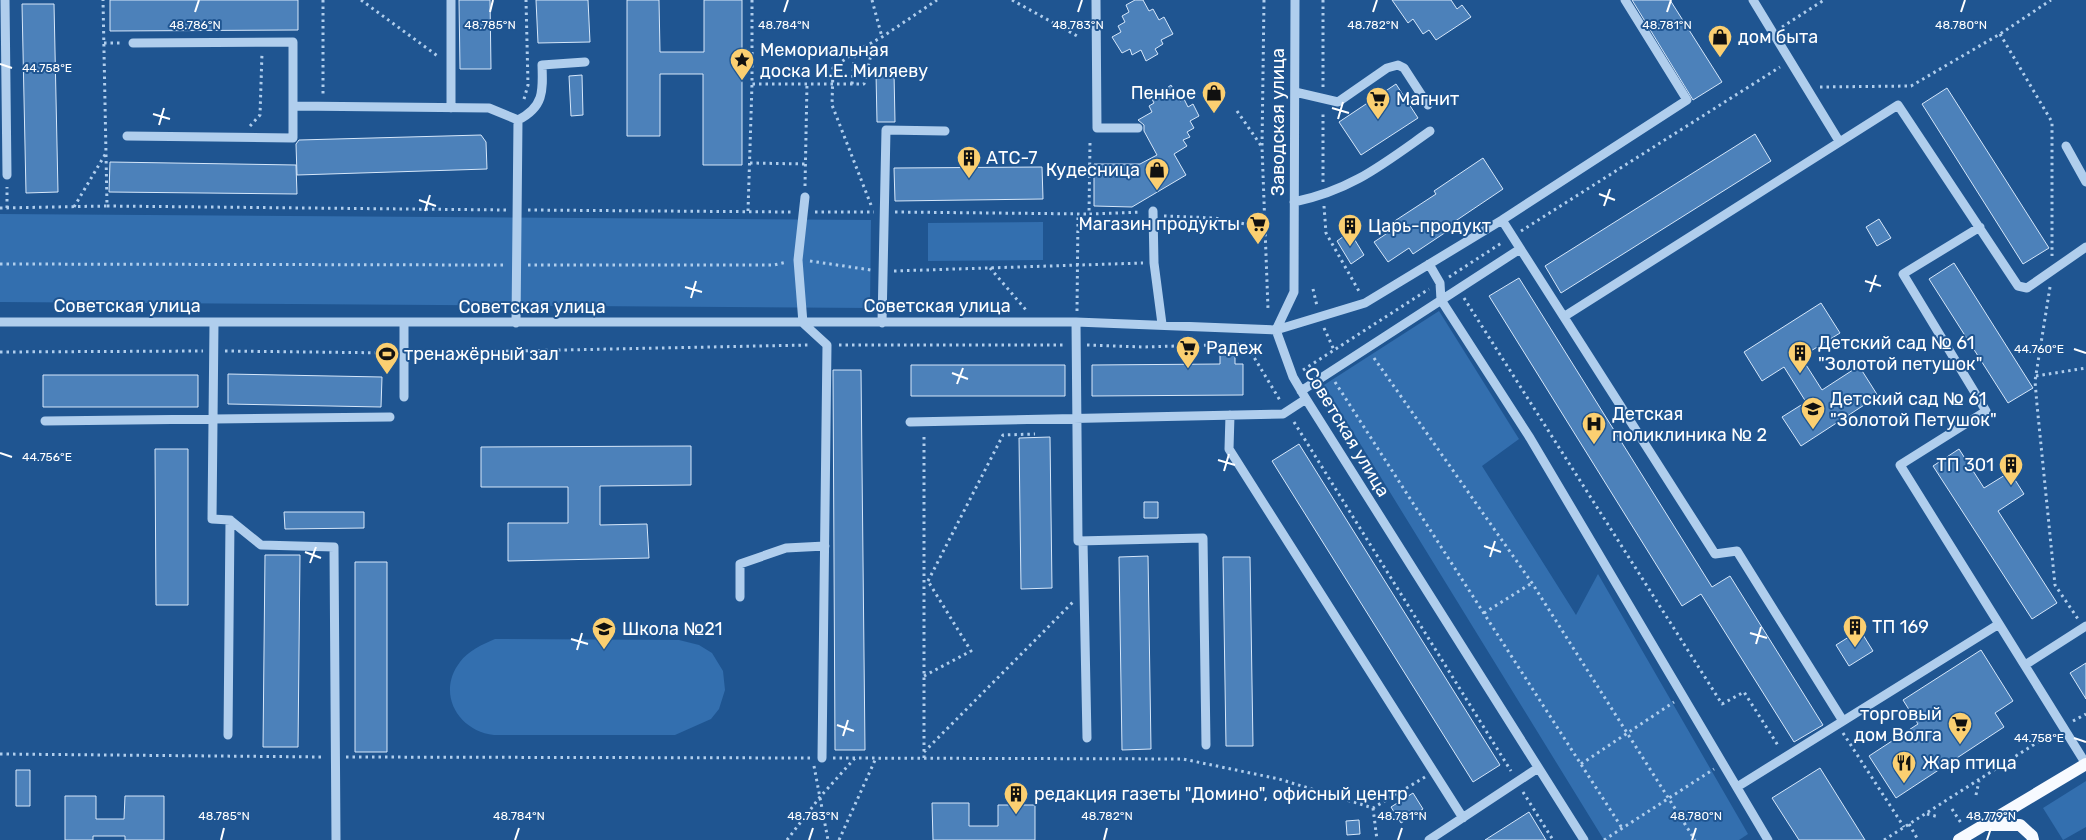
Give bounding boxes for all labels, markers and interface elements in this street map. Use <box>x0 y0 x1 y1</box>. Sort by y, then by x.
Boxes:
text: 48.786°N <box>169 18 221 32</box>
text: 48.785°N <box>464 18 516 32</box>
text: 48.784°N <box>758 18 810 32</box>
text: 48.783°N <box>1052 18 1104 32</box>
text: 48.782°N <box>1347 18 1399 32</box>
text: 48.781°N <box>1642 18 1692 32</box>
text: 48.780°N <box>1935 18 1987 32</box>
shop icon: дом быта <box>1707 24 1733 58</box>
place label: дом быта <box>1738 26 1818 48</box>
place label: Мемориальная доска И.Е. Миляеву <box>760 39 928 82</box>
place icon: Мемориальная доска И.Е. Миляеву <box>729 47 755 81</box>
street label: Заводская улица <box>1267 48 1289 196</box>
text: 44.758°E <box>22 61 72 75</box>
shop icon: Пенное <box>1201 80 1227 114</box>
place label: Пенное <box>1131 82 1196 104</box>
supermarket icon: Магнит <box>1365 86 1391 120</box>
place label: Магнит <box>1396 88 1459 110</box>
building icon: АТС-7 <box>956 145 982 179</box>
place label: АТС-7 <box>986 147 1037 169</box>
shop icon: Кудесница <box>1144 157 1170 191</box>
place label: Кудесница <box>1046 159 1140 181</box>
supermarket icon: Магазин продукты <box>1245 211 1271 245</box>
place label: Магазин продукты <box>1079 213 1240 235</box>
building icon: Царь-продукт <box>1337 213 1363 247</box>
place label: Царь-продукт <box>1368 215 1491 237</box>
street label: Советская улица <box>53 295 201 317</box>
street label: Советская улица <box>863 295 1011 317</box>
street label: Советская улица <box>458 296 606 318</box>
place label: Детский сад № 61 "Золотой петушок" <box>1818 332 1982 375</box>
supermarket icon: Радеж <box>1175 335 1201 369</box>
place label: Радеж <box>1206 337 1263 359</box>
building icon: Детский сад № 61 "Золотой петушок" <box>1787 340 1813 374</box>
sports icon: тренажёрный зал <box>374 341 400 375</box>
text: 44.760°E <box>2014 342 2064 356</box>
place label: тренажёрный зал <box>404 343 559 365</box>
street label: Советская улица <box>1300 363 1394 501</box>
place label: Детский сад № 61 "Золотой Петушок" <box>1830 388 1997 431</box>
school or university icon: Детский сад № 61 "Золотой Петушок" <box>1800 396 1826 430</box>
place label: Детская поликлиника № 2 <box>1612 403 1767 446</box>
hospital icon: Детская поликлиника № 2 <box>1581 411 1607 445</box>
text: 44.756°E <box>22 450 72 464</box>
building icon: ТП 301 <box>1998 452 2024 486</box>
place label: ТП 301 <box>1936 454 1994 476</box>
building icon: ТП 169 <box>1842 614 1868 648</box>
school or university icon: Школа №21 <box>591 616 617 650</box>
place label: ТП 169 <box>1872 616 1929 638</box>
place label: Школа №21 <box>622 618 723 640</box>
place label: торговый дом Волга <box>1854 703 1942 746</box>
supermarket icon: торговый дом Волга <box>1947 711 1973 745</box>
text: 44.758°E <box>2014 731 2064 745</box>
restaurant icon: Жар птица <box>1891 750 1917 784</box>
place label: Жар птица <box>1922 752 2017 774</box>
building icon: редакция газеты "Домино", офисный центр <box>1003 781 1029 815</box>
place label: редакция газеты "Домино", офисный центр <box>1034 783 1408 805</box>
text: 48.785°N <box>198 809 250 823</box>
text: 48.784°N <box>493 809 545 823</box>
text: 48.783°N <box>787 809 839 823</box>
text: 48.782°N <box>1081 809 1133 823</box>
text: 48.781°N <box>1377 809 1427 823</box>
text: 48.780°N <box>1670 809 1722 823</box>
text: 48.779°N <box>1966 809 2016 823</box>

